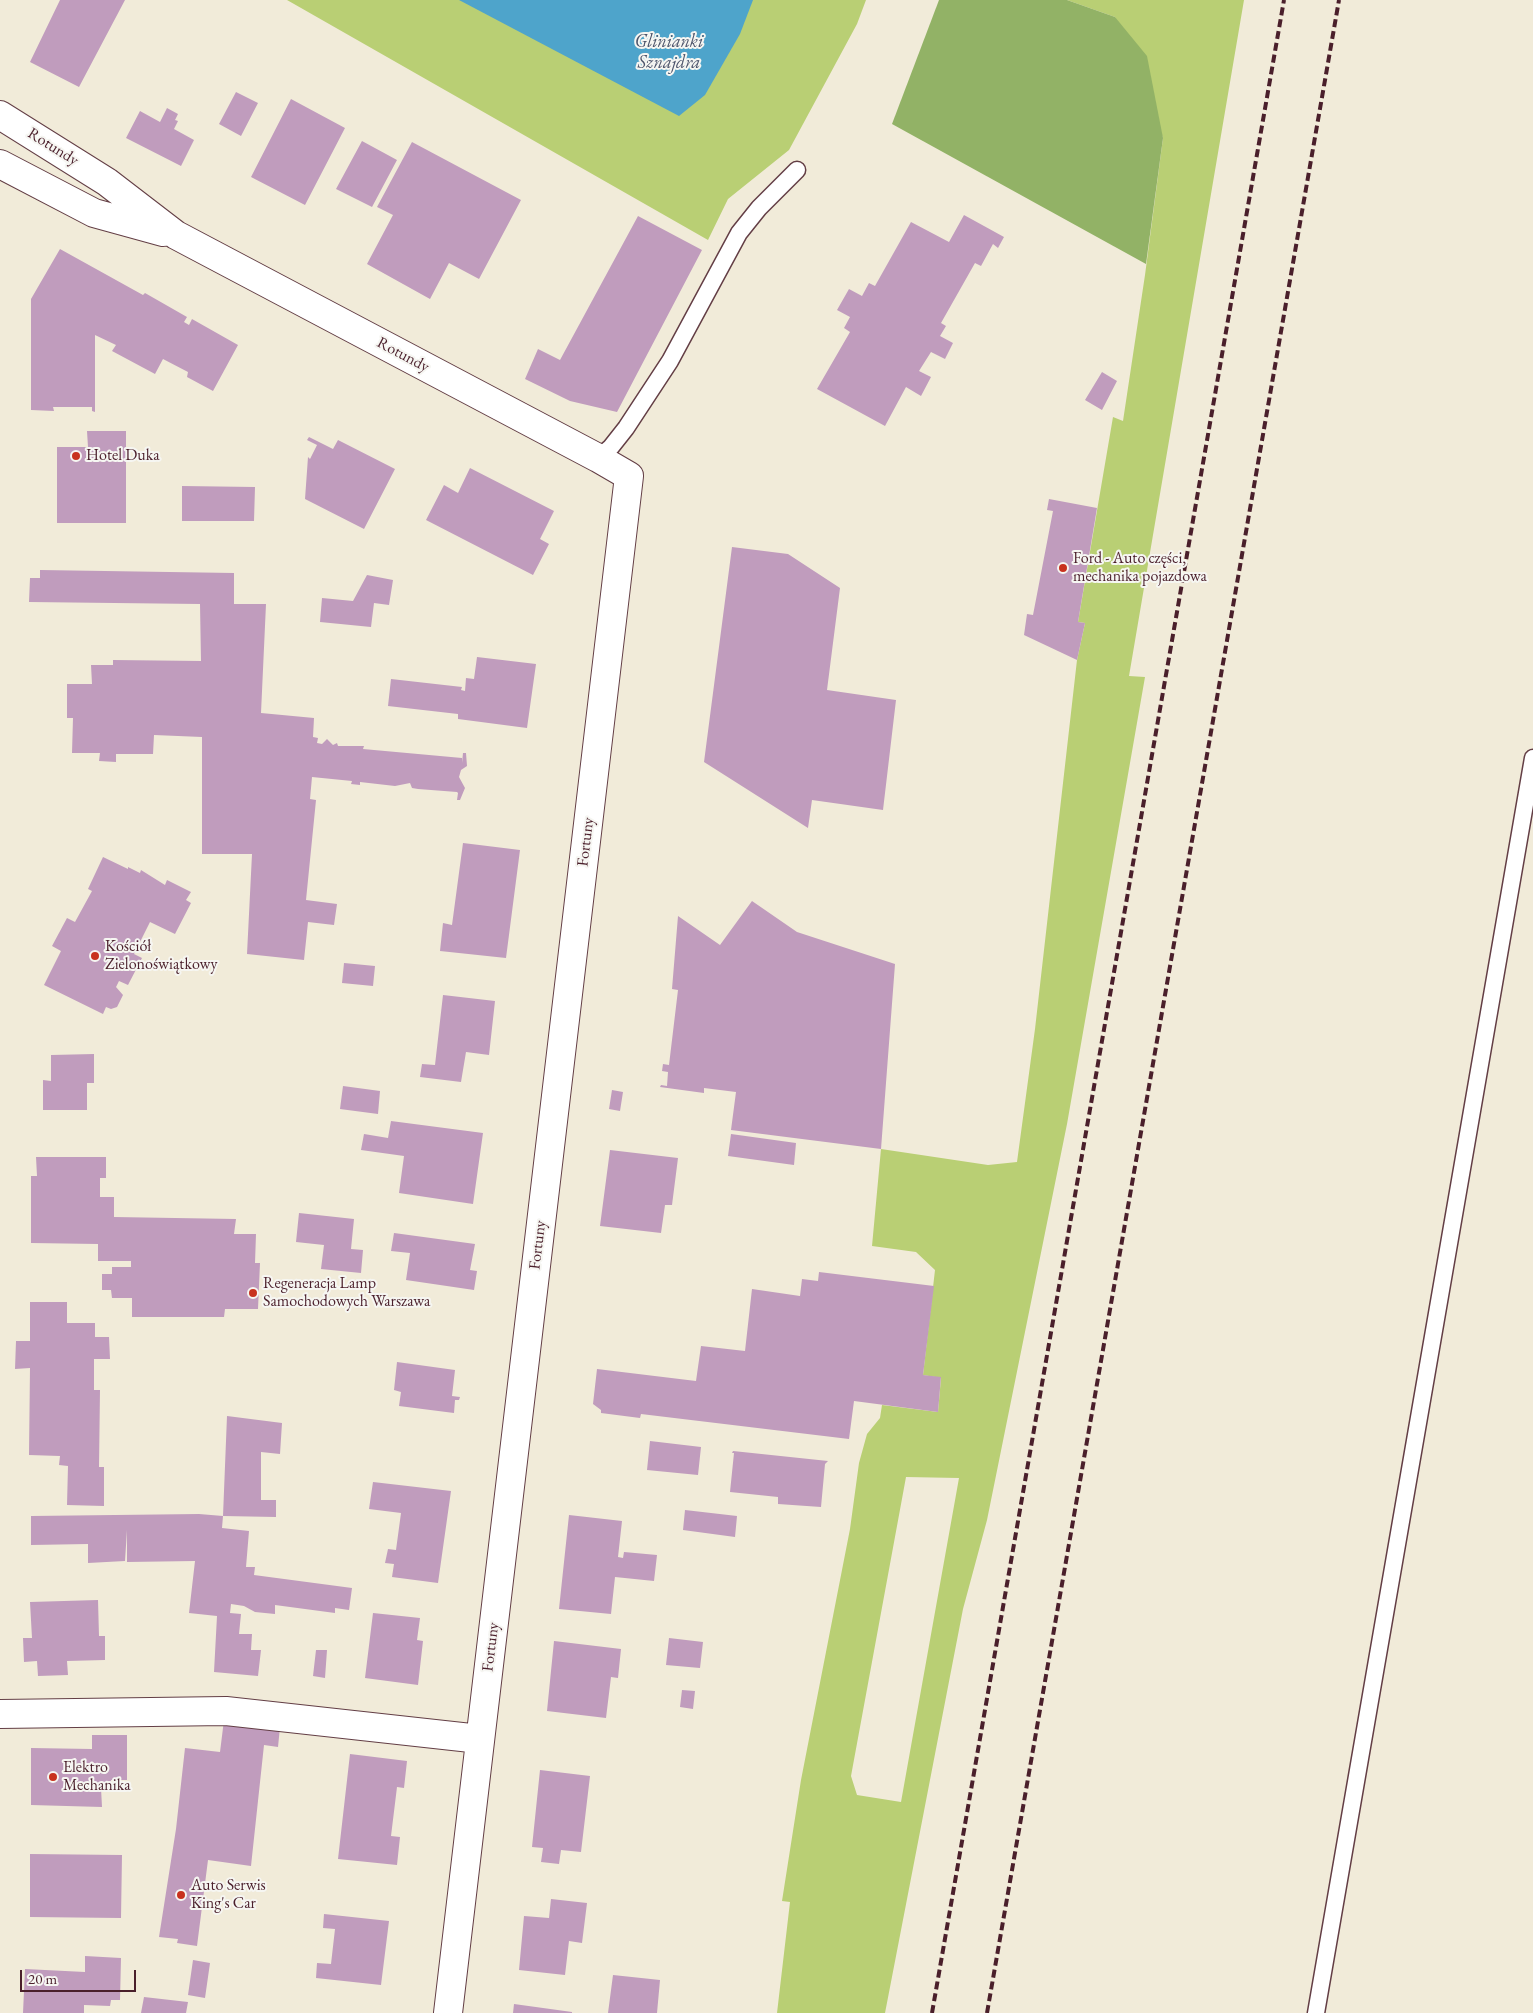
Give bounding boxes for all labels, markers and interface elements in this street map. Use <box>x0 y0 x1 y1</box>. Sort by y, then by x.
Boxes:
water label: Glinianki Sznajdra <box>635 31 703 74</box>
street label: Rotundy <box>24 124 82 170</box>
street label: Rotundy <box>374 333 432 377</box>
place label: Hotel Duka <box>86 446 160 466</box>
marker: Hotel Duka <box>70 450 82 462</box>
place label: Ford - Auto części, mechanika pojazdowa <box>1073 549 1207 587</box>
marker: Ford - Auto części, mechanika pojazdowa <box>1057 562 1069 574</box>
street label: Fortuny <box>573 816 599 868</box>
place label: Kościół Zielonoświątkowy <box>105 937 218 975</box>
marker: Kościół Zielonoświątkowy <box>89 950 101 962</box>
street label: Fortuny <box>525 1219 551 1271</box>
place label: Regeneracja Lamp Samochodowych Warszawa <box>263 1274 430 1312</box>
marker: Regeneracja Lamp Samochodowych Warszawa <box>247 1287 259 1299</box>
street label: Fortuny <box>478 1621 504 1673</box>
place label: Elektro Mechanika <box>63 1758 131 1796</box>
marker: Elektro Mechanika <box>47 1771 59 1783</box>
place label: Auto Serwis King's Car <box>191 1876 266 1914</box>
marker: Auto Serwis King's Car <box>175 1889 187 1901</box>
scale bar <box>22 1960 139 1992</box>
text: 20 m <box>28 1969 57 1988</box>

